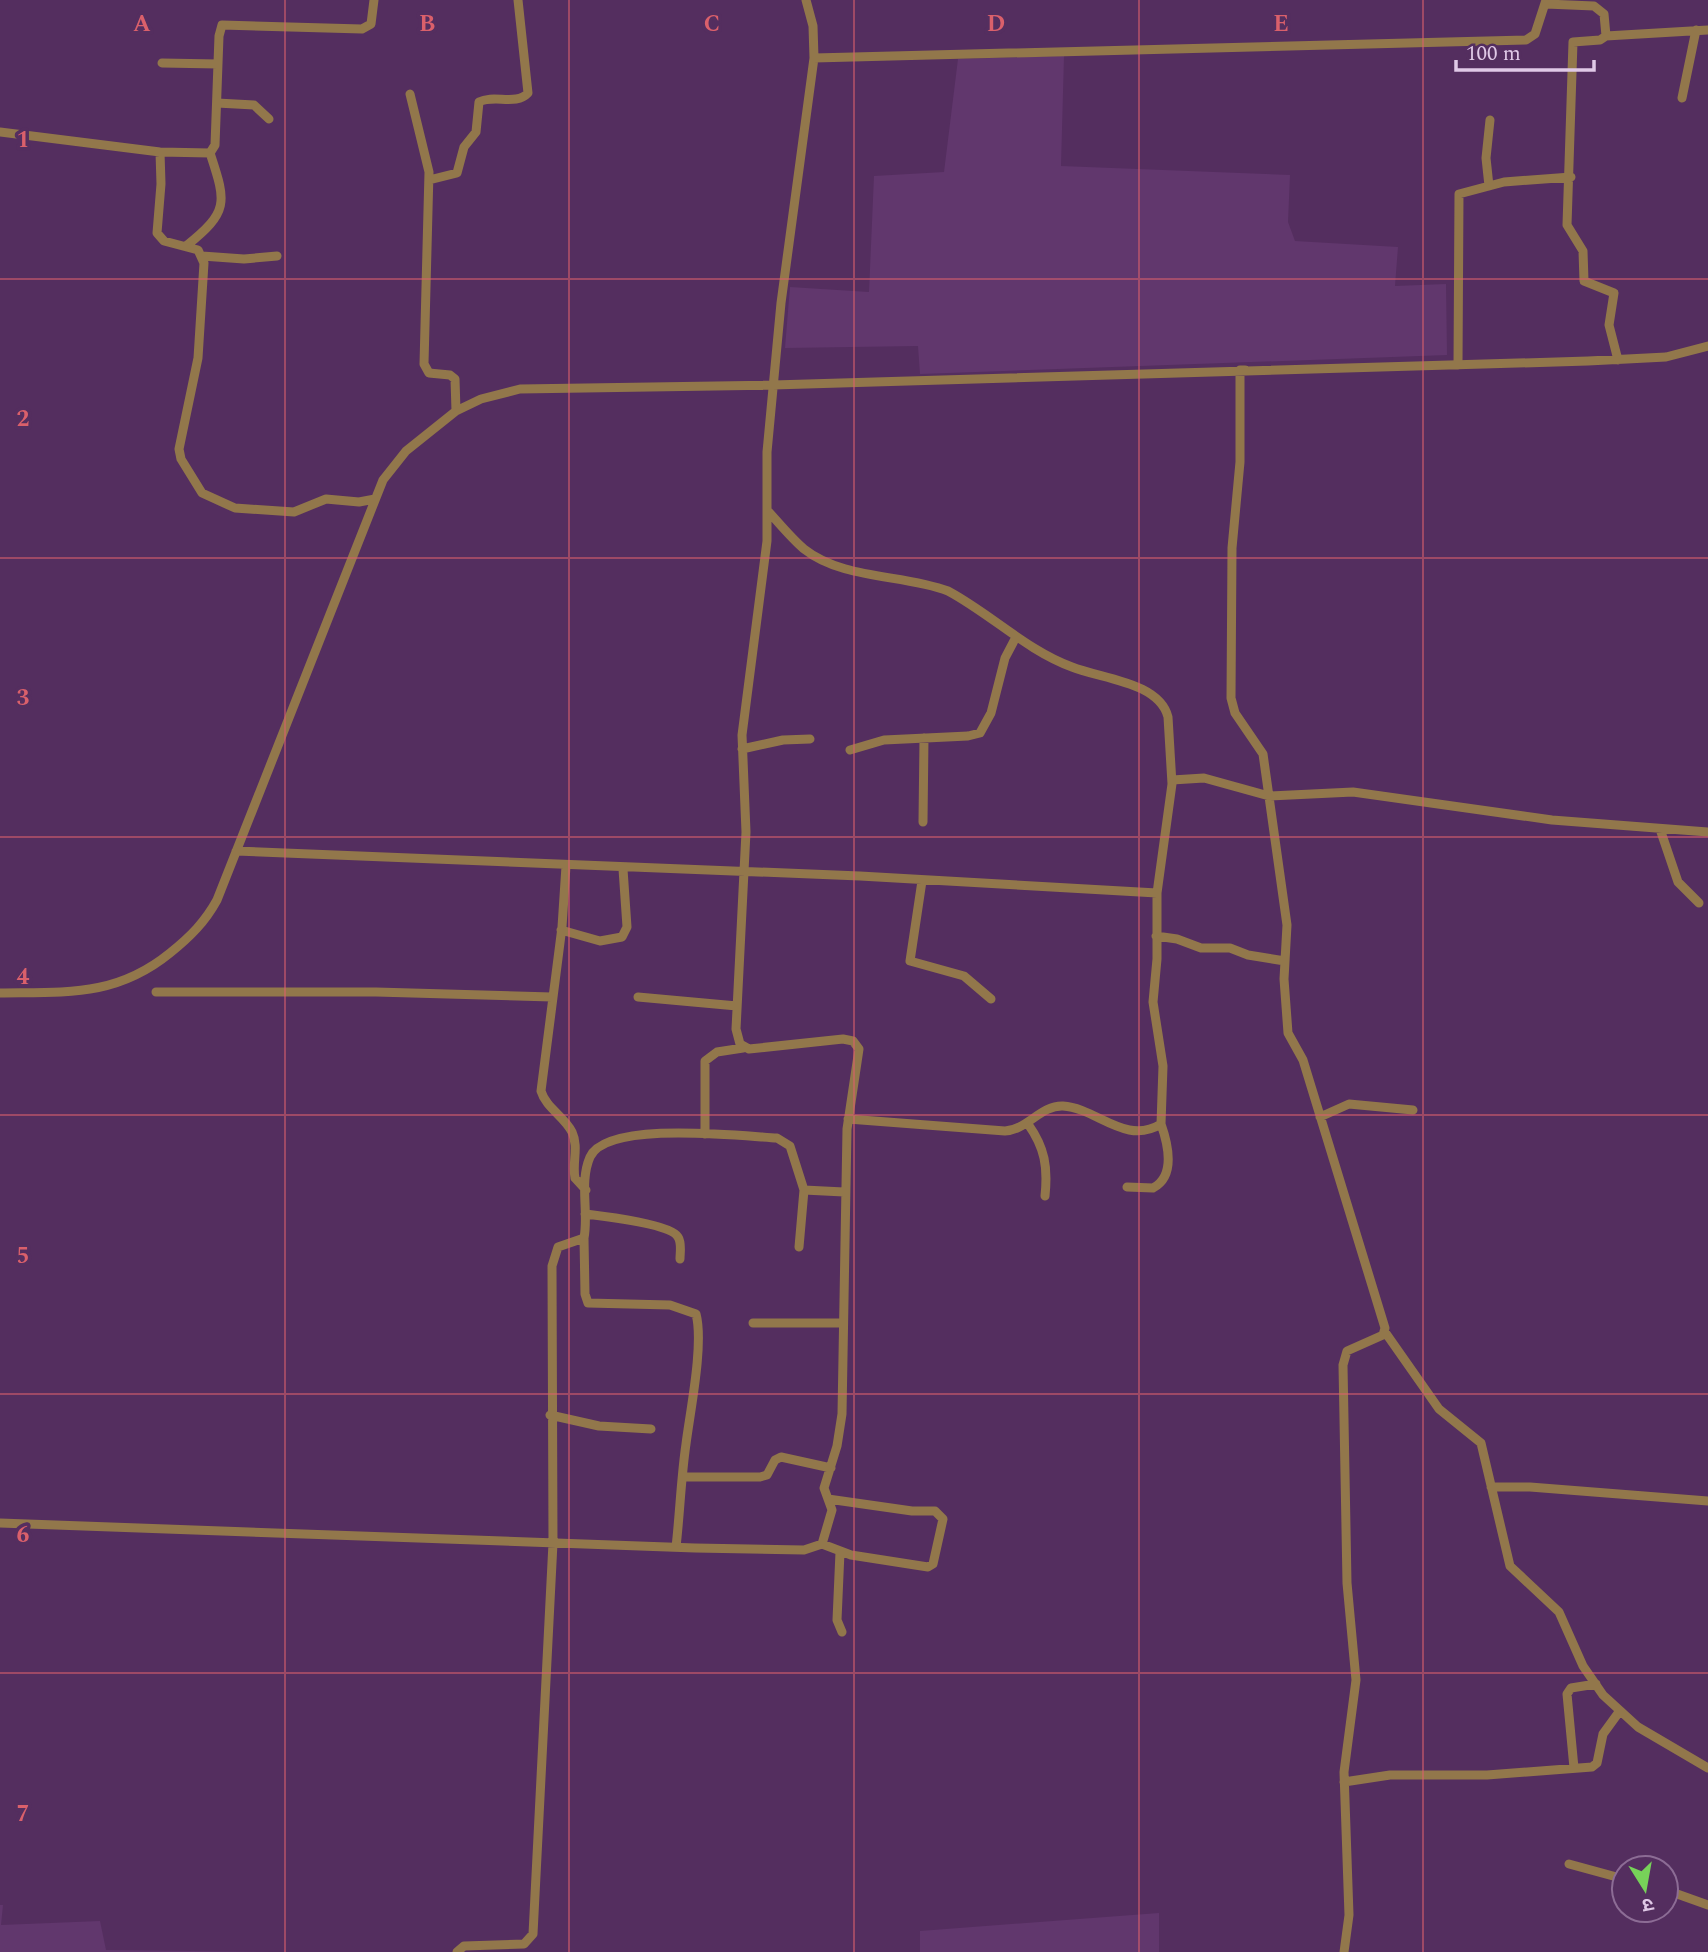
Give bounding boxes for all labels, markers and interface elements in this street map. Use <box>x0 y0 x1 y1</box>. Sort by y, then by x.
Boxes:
text: A <box>133 7 151 42</box>
text: B <box>419 7 435 42</box>
text: C <box>704 7 720 42</box>
text: D <box>987 7 1005 42</box>
text: E <box>1273 7 1289 42</box>
scale bar <box>1456 28 1594 72</box>
text: 100 m <box>1466 38 1521 70</box>
text: 1 <box>17 123 29 158</box>
text: 2 <box>17 402 30 437</box>
text: 3 <box>17 681 30 716</box>
text: 4 <box>17 960 30 995</box>
text: 5 <box>17 1239 29 1274</box>
text: 6 <box>17 1518 30 1553</box>
text: 7 <box>17 1797 29 1832</box>
north arrow <box>1610 1854 1680 1924</box>
text: उ <box>1639 1889 1656 1920</box>

